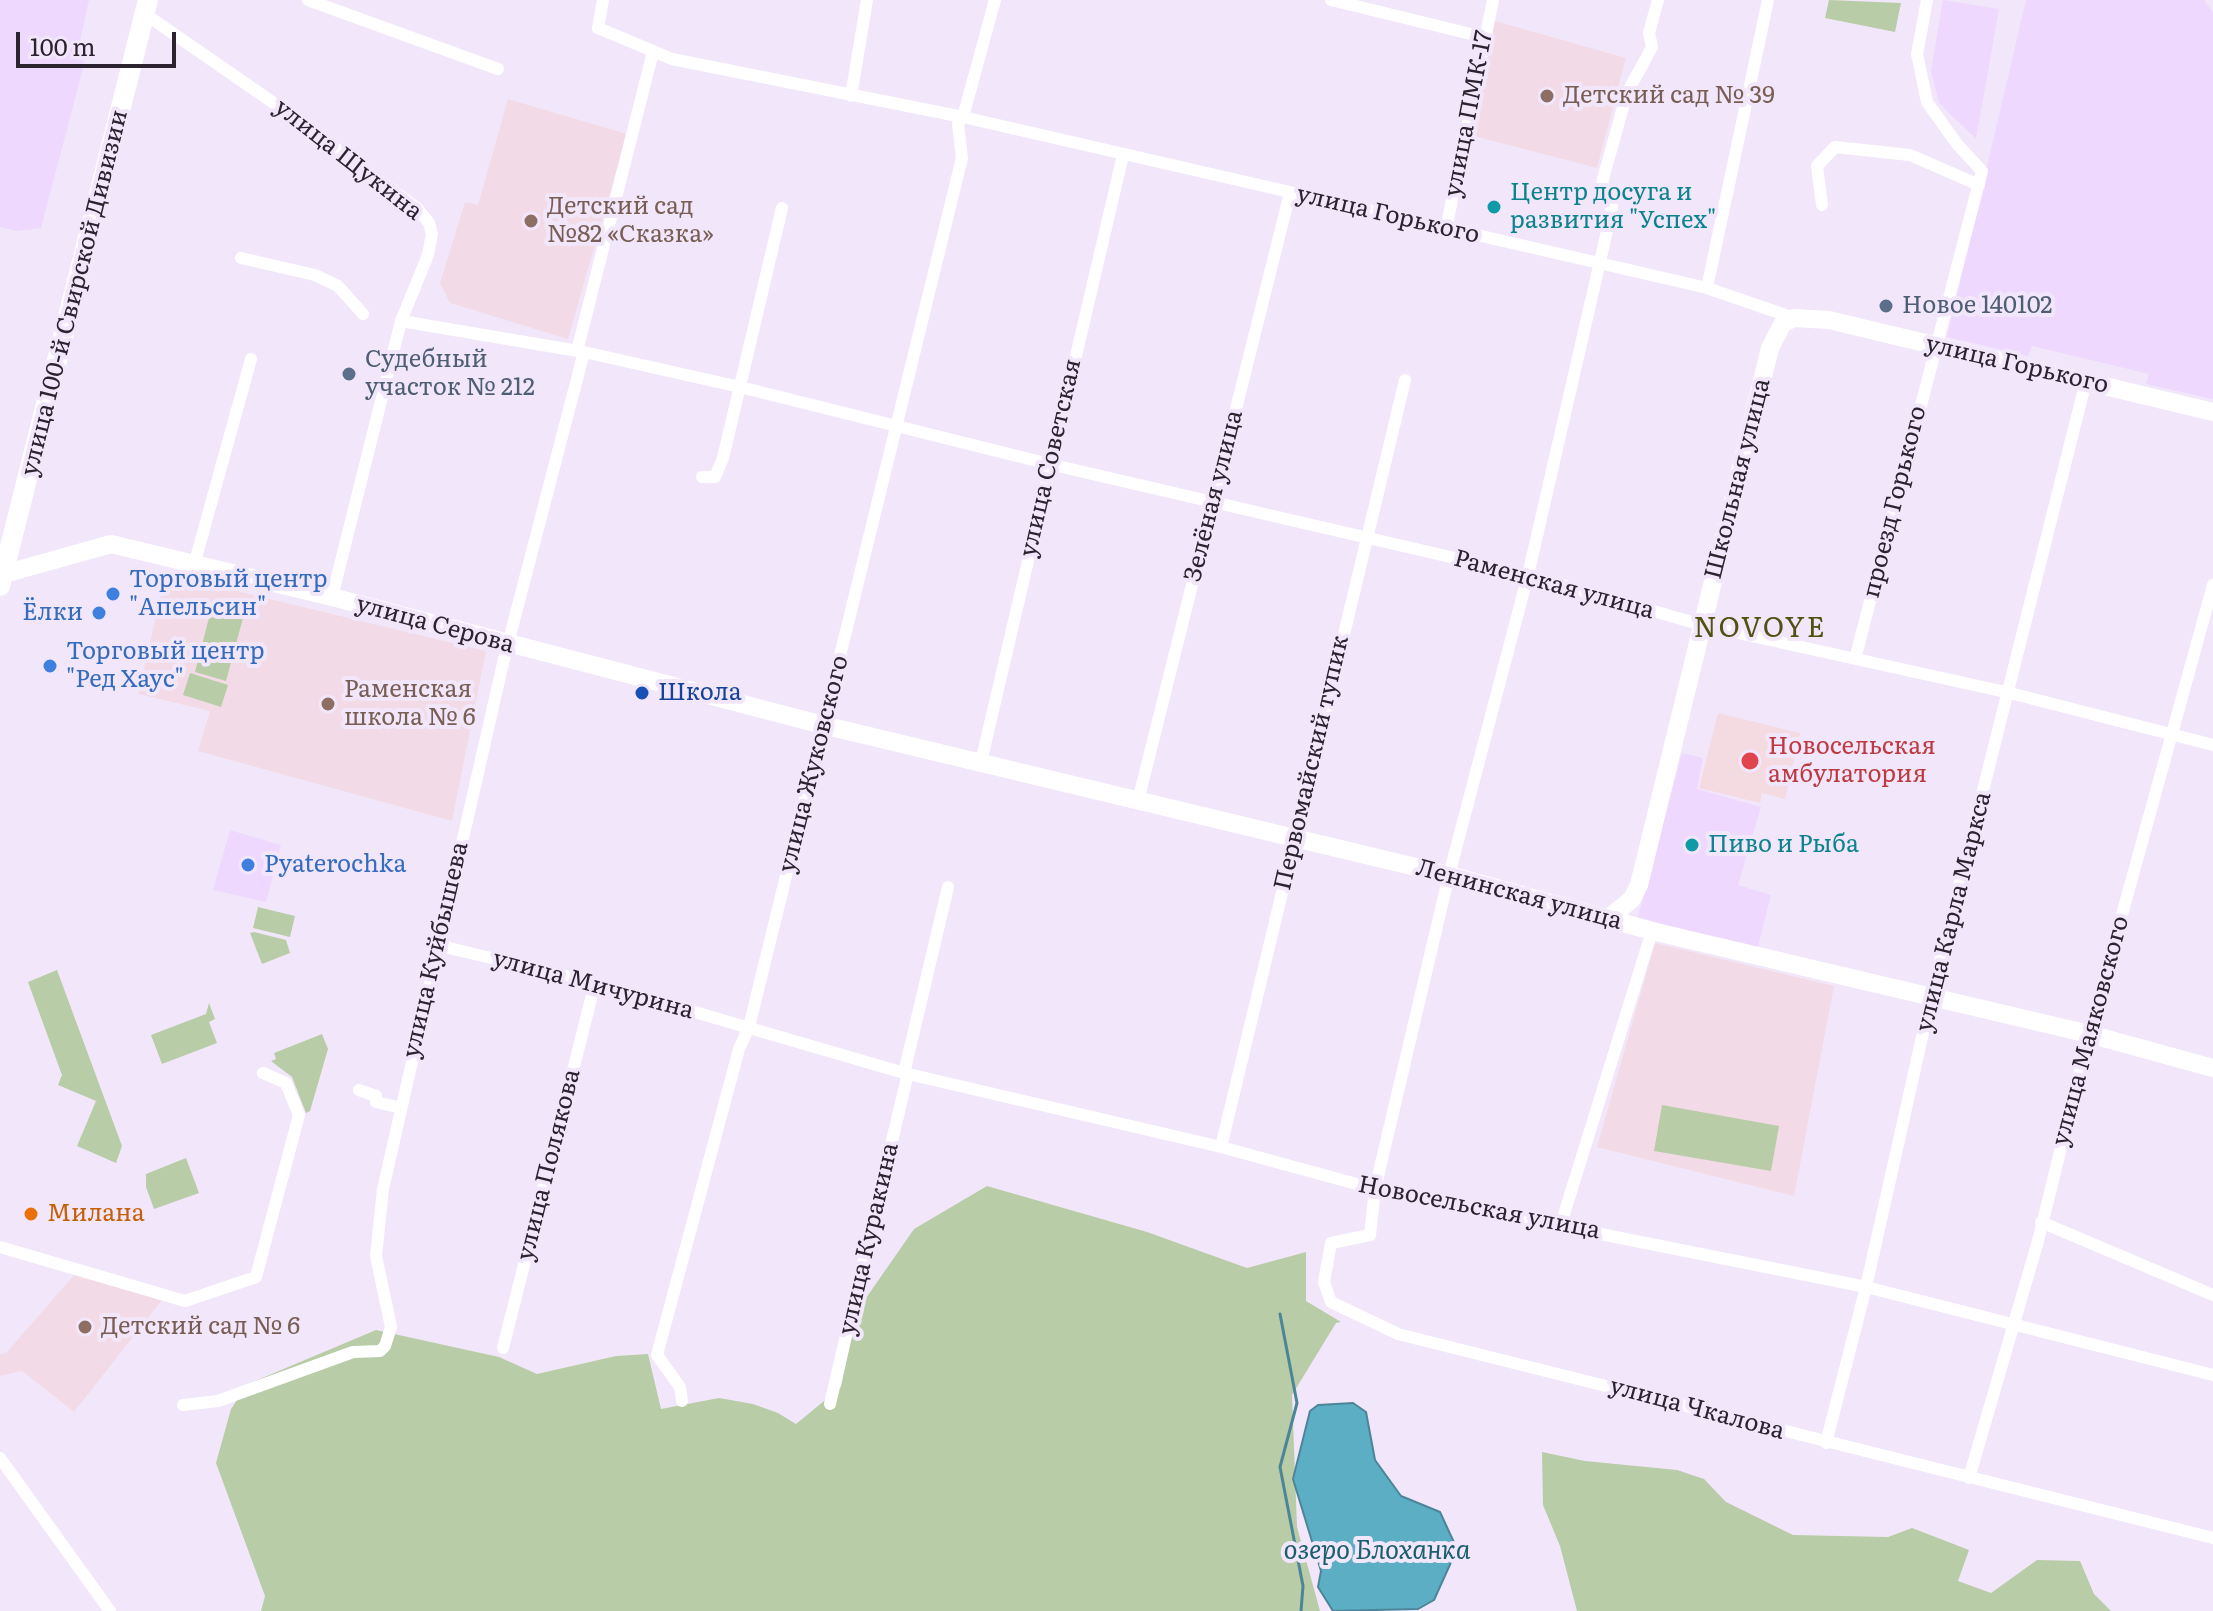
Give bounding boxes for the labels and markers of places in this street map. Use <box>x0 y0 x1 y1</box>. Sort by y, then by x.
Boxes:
place label: Детский сад № 39 <box>1563 82 1775 110</box>
marker: Детский сад № 39 <box>1538 87 1556 105</box>
place label: Центр досуга и развития "Успех" <box>1510 179 1716 235</box>
place label: Детский сад №82 «Сказка» <box>547 193 714 249</box>
marker: Центр досуга и развития "Успех" <box>1485 198 1503 216</box>
marker: Детский сад №82 «Сказка» <box>522 212 540 230</box>
place label: Новое 140102 <box>1902 292 2052 320</box>
marker: Новое 140102 <box>1877 297 1895 315</box>
place label: Судебный участок № 212 <box>365 346 535 402</box>
marker: Судебный участок № 212 <box>340 365 358 383</box>
place label: Торговый центр "Апельсин" <box>129 566 328 622</box>
marker: Торговый центр "Апельсин" <box>104 585 122 603</box>
place label: Ёлки <box>22 599 83 627</box>
marker: Ёлки <box>90 604 108 622</box>
place label: Торговый центр "Ред Хаус" <box>66 638 265 694</box>
marker: Торговый центр "Ред Хаус" <box>41 657 59 675</box>
place label: Раменская школа № 6 <box>344 676 476 732</box>
place label: Школа <box>658 679 742 707</box>
marker: Школа <box>633 684 651 702</box>
marker: Раменская школа № 6 <box>319 695 337 713</box>
place label: Новосельская амбулатория <box>1768 733 1936 789</box>
marker: Новосельская амбулатория <box>1739 750 1761 772</box>
place label: Пиво и Рыба <box>1708 831 1859 859</box>
marker: Пиво и Рыба <box>1683 836 1701 854</box>
place label: Pyaterochka <box>264 851 406 879</box>
marker: Pyaterochka <box>239 856 257 874</box>
place label: Милана <box>47 1200 145 1228</box>
marker: Милана <box>22 1205 40 1223</box>
place label: Детский сад № 6 <box>101 1313 300 1341</box>
marker: Детский сад № 6 <box>76 1318 94 1336</box>

